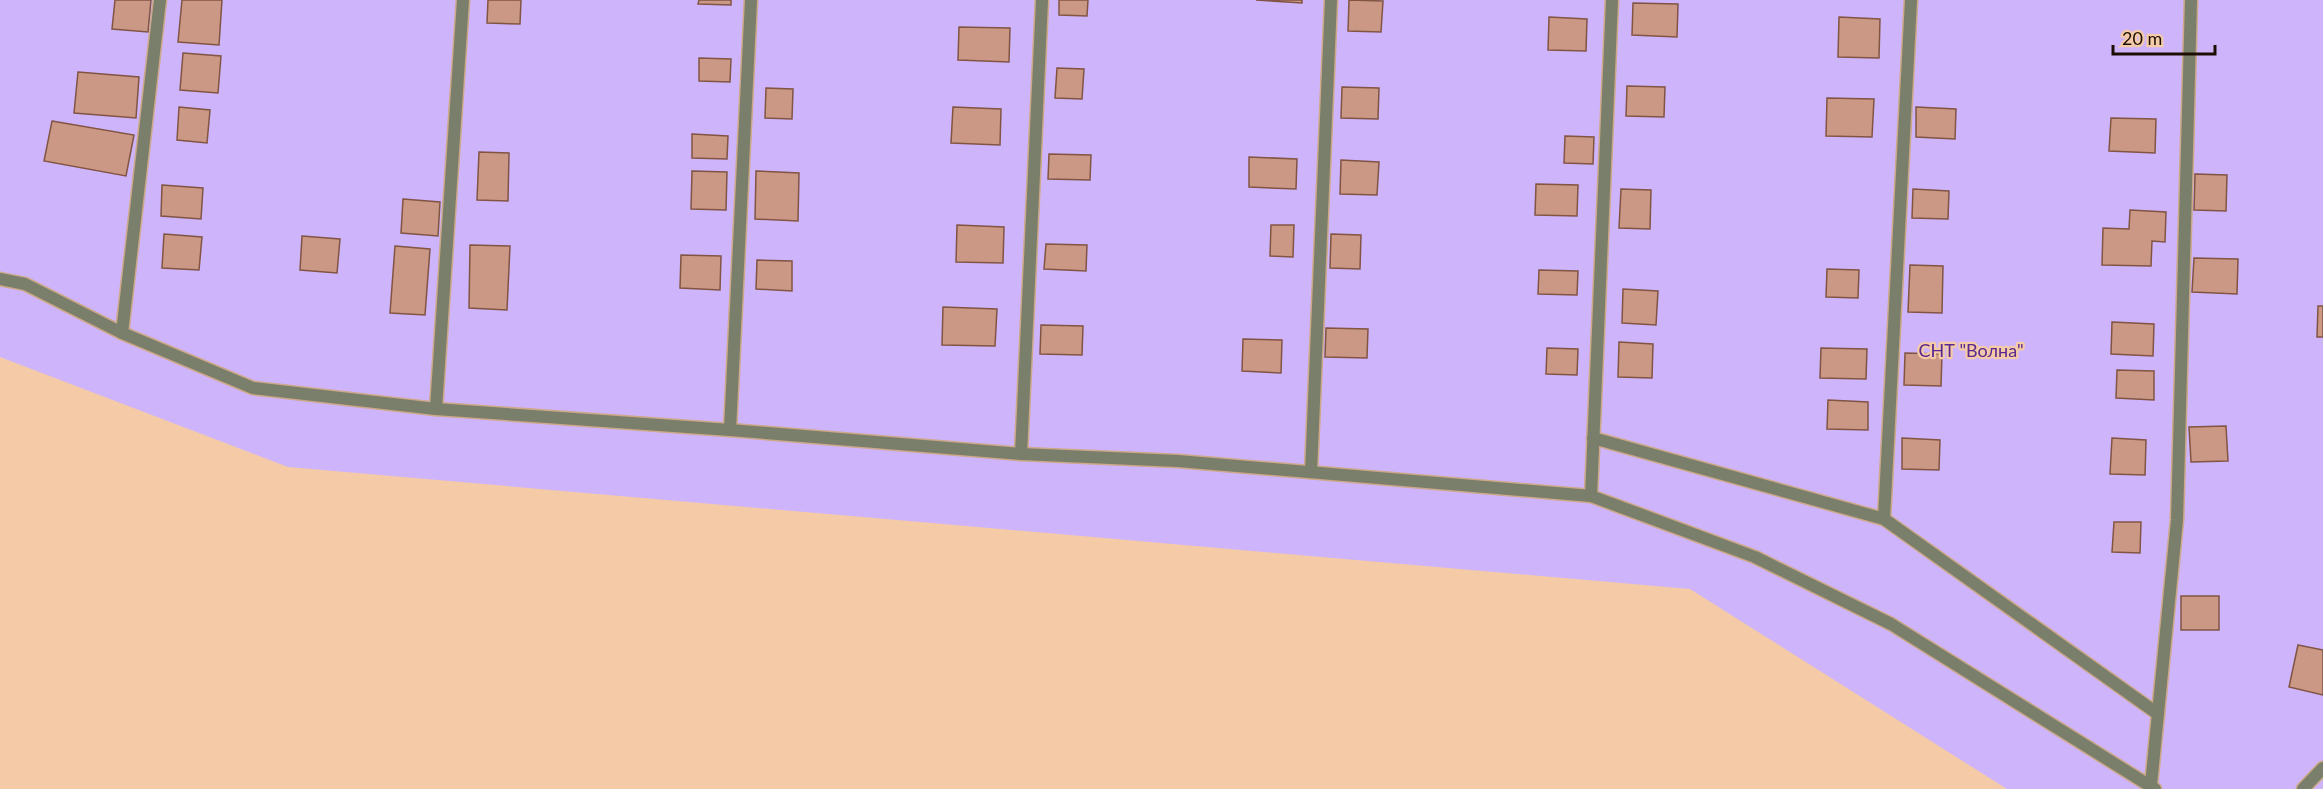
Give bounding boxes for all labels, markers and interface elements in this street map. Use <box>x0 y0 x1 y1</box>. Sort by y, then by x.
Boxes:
scale bar <box>2113 18 2215 56</box>
text: 20 m <box>2122 27 2162 49</box>
park label: СНТ "Волна" <box>1918 339 2024 361</box>

